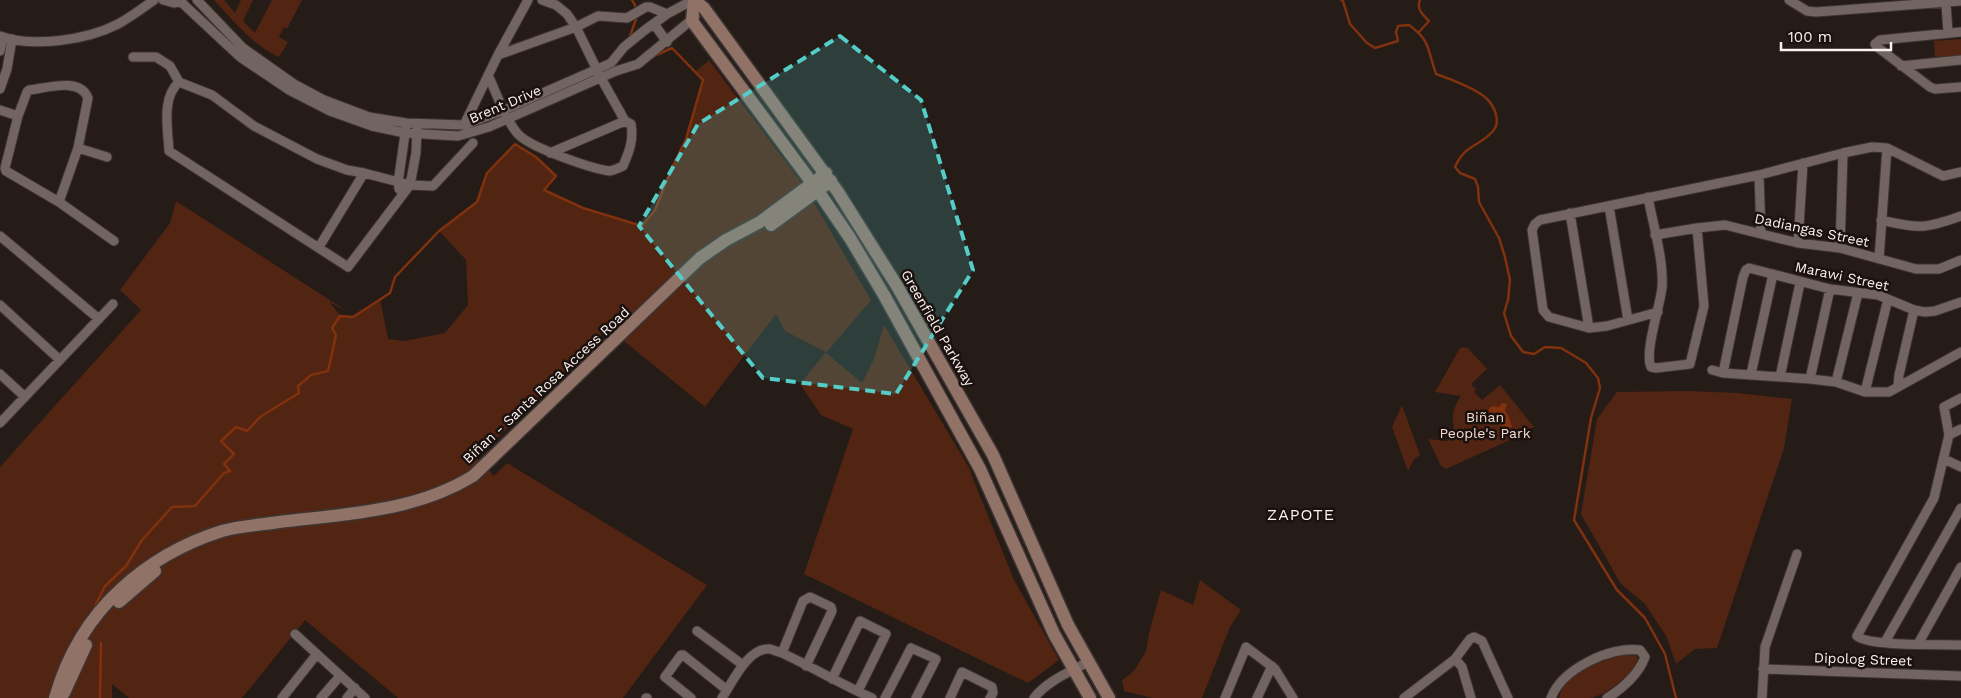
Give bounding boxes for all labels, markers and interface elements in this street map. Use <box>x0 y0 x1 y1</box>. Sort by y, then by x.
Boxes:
scale bar <box>1781 20 1891 52</box>
text: 100 m <box>1788 28 1832 46</box>
street label: Brent Drive <box>467 82 543 126</box>
street label: Dadiangas Street <box>1753 210 1871 250</box>
street label: Marawi Street <box>1794 258 1890 294</box>
street label: Greenfield Parkway <box>898 267 978 390</box>
street label: Biñan - Santa Rosa Access Road <box>460 304 632 466</box>
park label: Biñan People's Park <box>1439 409 1531 441</box>
district label: ZAPOTE <box>1267 505 1335 524</box>
street label: Dipolog Street <box>1814 649 1912 669</box>

